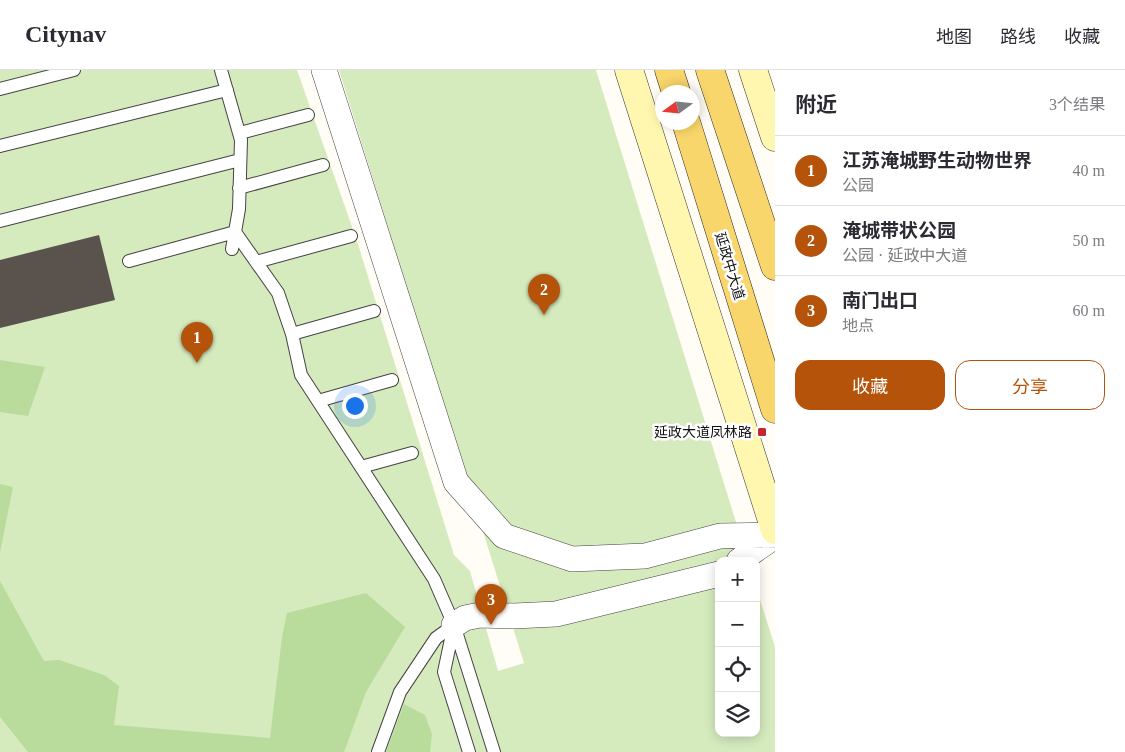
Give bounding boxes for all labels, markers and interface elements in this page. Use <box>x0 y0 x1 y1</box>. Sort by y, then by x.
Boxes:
text: Citynav <box>25 21 106 47</box>
text: 地图 <box>936 27 972 47</box>
text: 路线 <box>1000 27 1036 47</box>
text: 收藏 <box>1064 27 1100 47</box>
north arrow <box>655 85 700 130</box>
text: 附近 <box>795 93 837 117</box>
text: 3个结果 <box>1049 96 1105 113</box>
text: 江苏淹城野生动物世界 <box>842 150 1032 171</box>
text: 1 <box>807 162 815 179</box>
text: 40 m <box>1073 162 1105 179</box>
text: 公园 <box>842 177 874 194</box>
text: 淹城带状公园 <box>842 220 956 241</box>
street label: 延政中大道 <box>712 230 747 302</box>
text: 2 <box>807 232 815 249</box>
text: 50 m <box>1073 232 1105 249</box>
text: 公园 · 延政中大道 <box>842 247 967 264</box>
pin: 2 <box>528 274 560 315</box>
text: 南门出口 <box>842 290 918 311</box>
text: 3 <box>807 302 815 319</box>
text: 60 m <box>1073 302 1105 319</box>
text: 地点 <box>842 317 874 334</box>
pin: 1 <box>181 322 213 363</box>
button: 收藏 <box>795 360 945 410</box>
button: 分享 <box>955 360 1105 410</box>
your location <box>342 393 368 419</box>
place label: 延政大道凤林路 <box>654 425 752 440</box>
marker: 延政大道凤林路 <box>756 426 768 438</box>
map controls <box>715 557 760 737</box>
button: + <box>715 557 760 602</box>
pin: 3 <box>475 584 507 625</box>
button: − <box>715 602 760 647</box>
button: locate <box>715 647 760 692</box>
button: layers <box>715 692 760 737</box>

